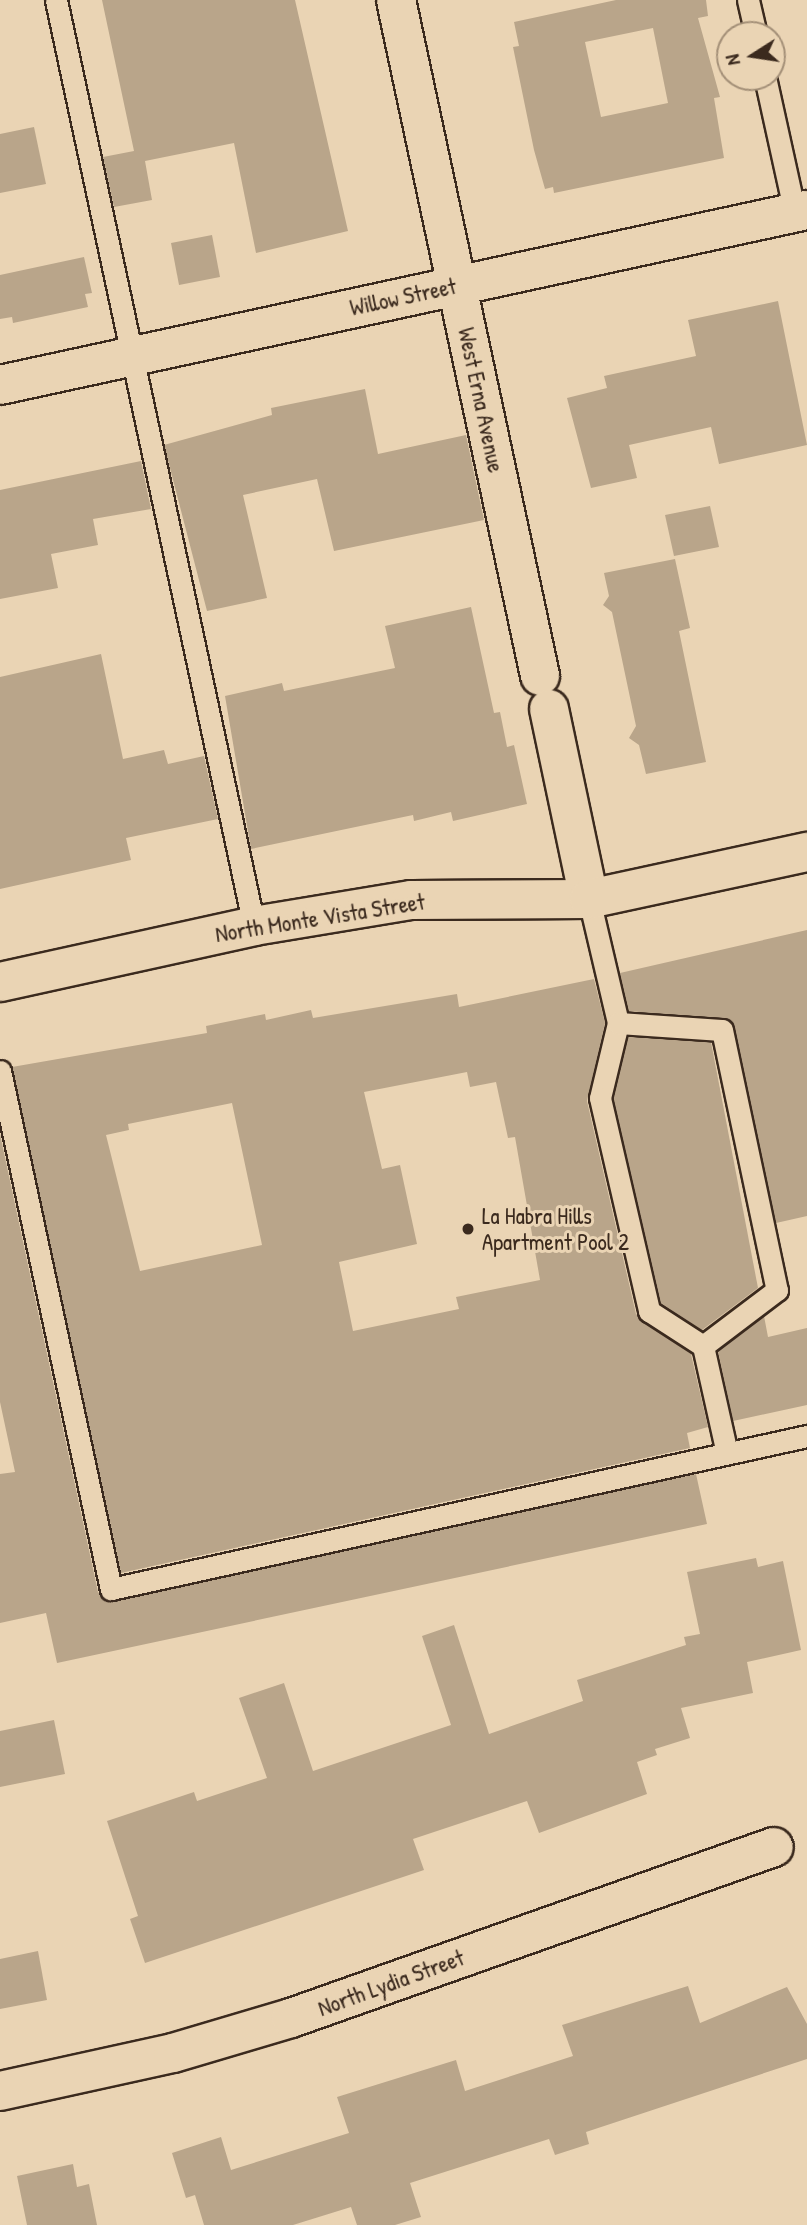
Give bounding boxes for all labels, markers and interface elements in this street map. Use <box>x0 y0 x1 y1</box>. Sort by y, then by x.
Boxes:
north arrow <box>716 21 786 91</box>
text: N <box>719 52 746 68</box>
street label: Willow Street <box>347 272 459 322</box>
street label: West Erna Avenue <box>452 325 510 475</box>
street label: North Monte Vista Street <box>213 888 427 948</box>
place label: La Habra Hills Apartment Pool 2 <box>482 1202 629 1256</box>
marker: La Habra Hills Apartment Pool 2 <box>460 1221 476 1237</box>
street label: North Lydia Street <box>314 1944 468 2022</box>

